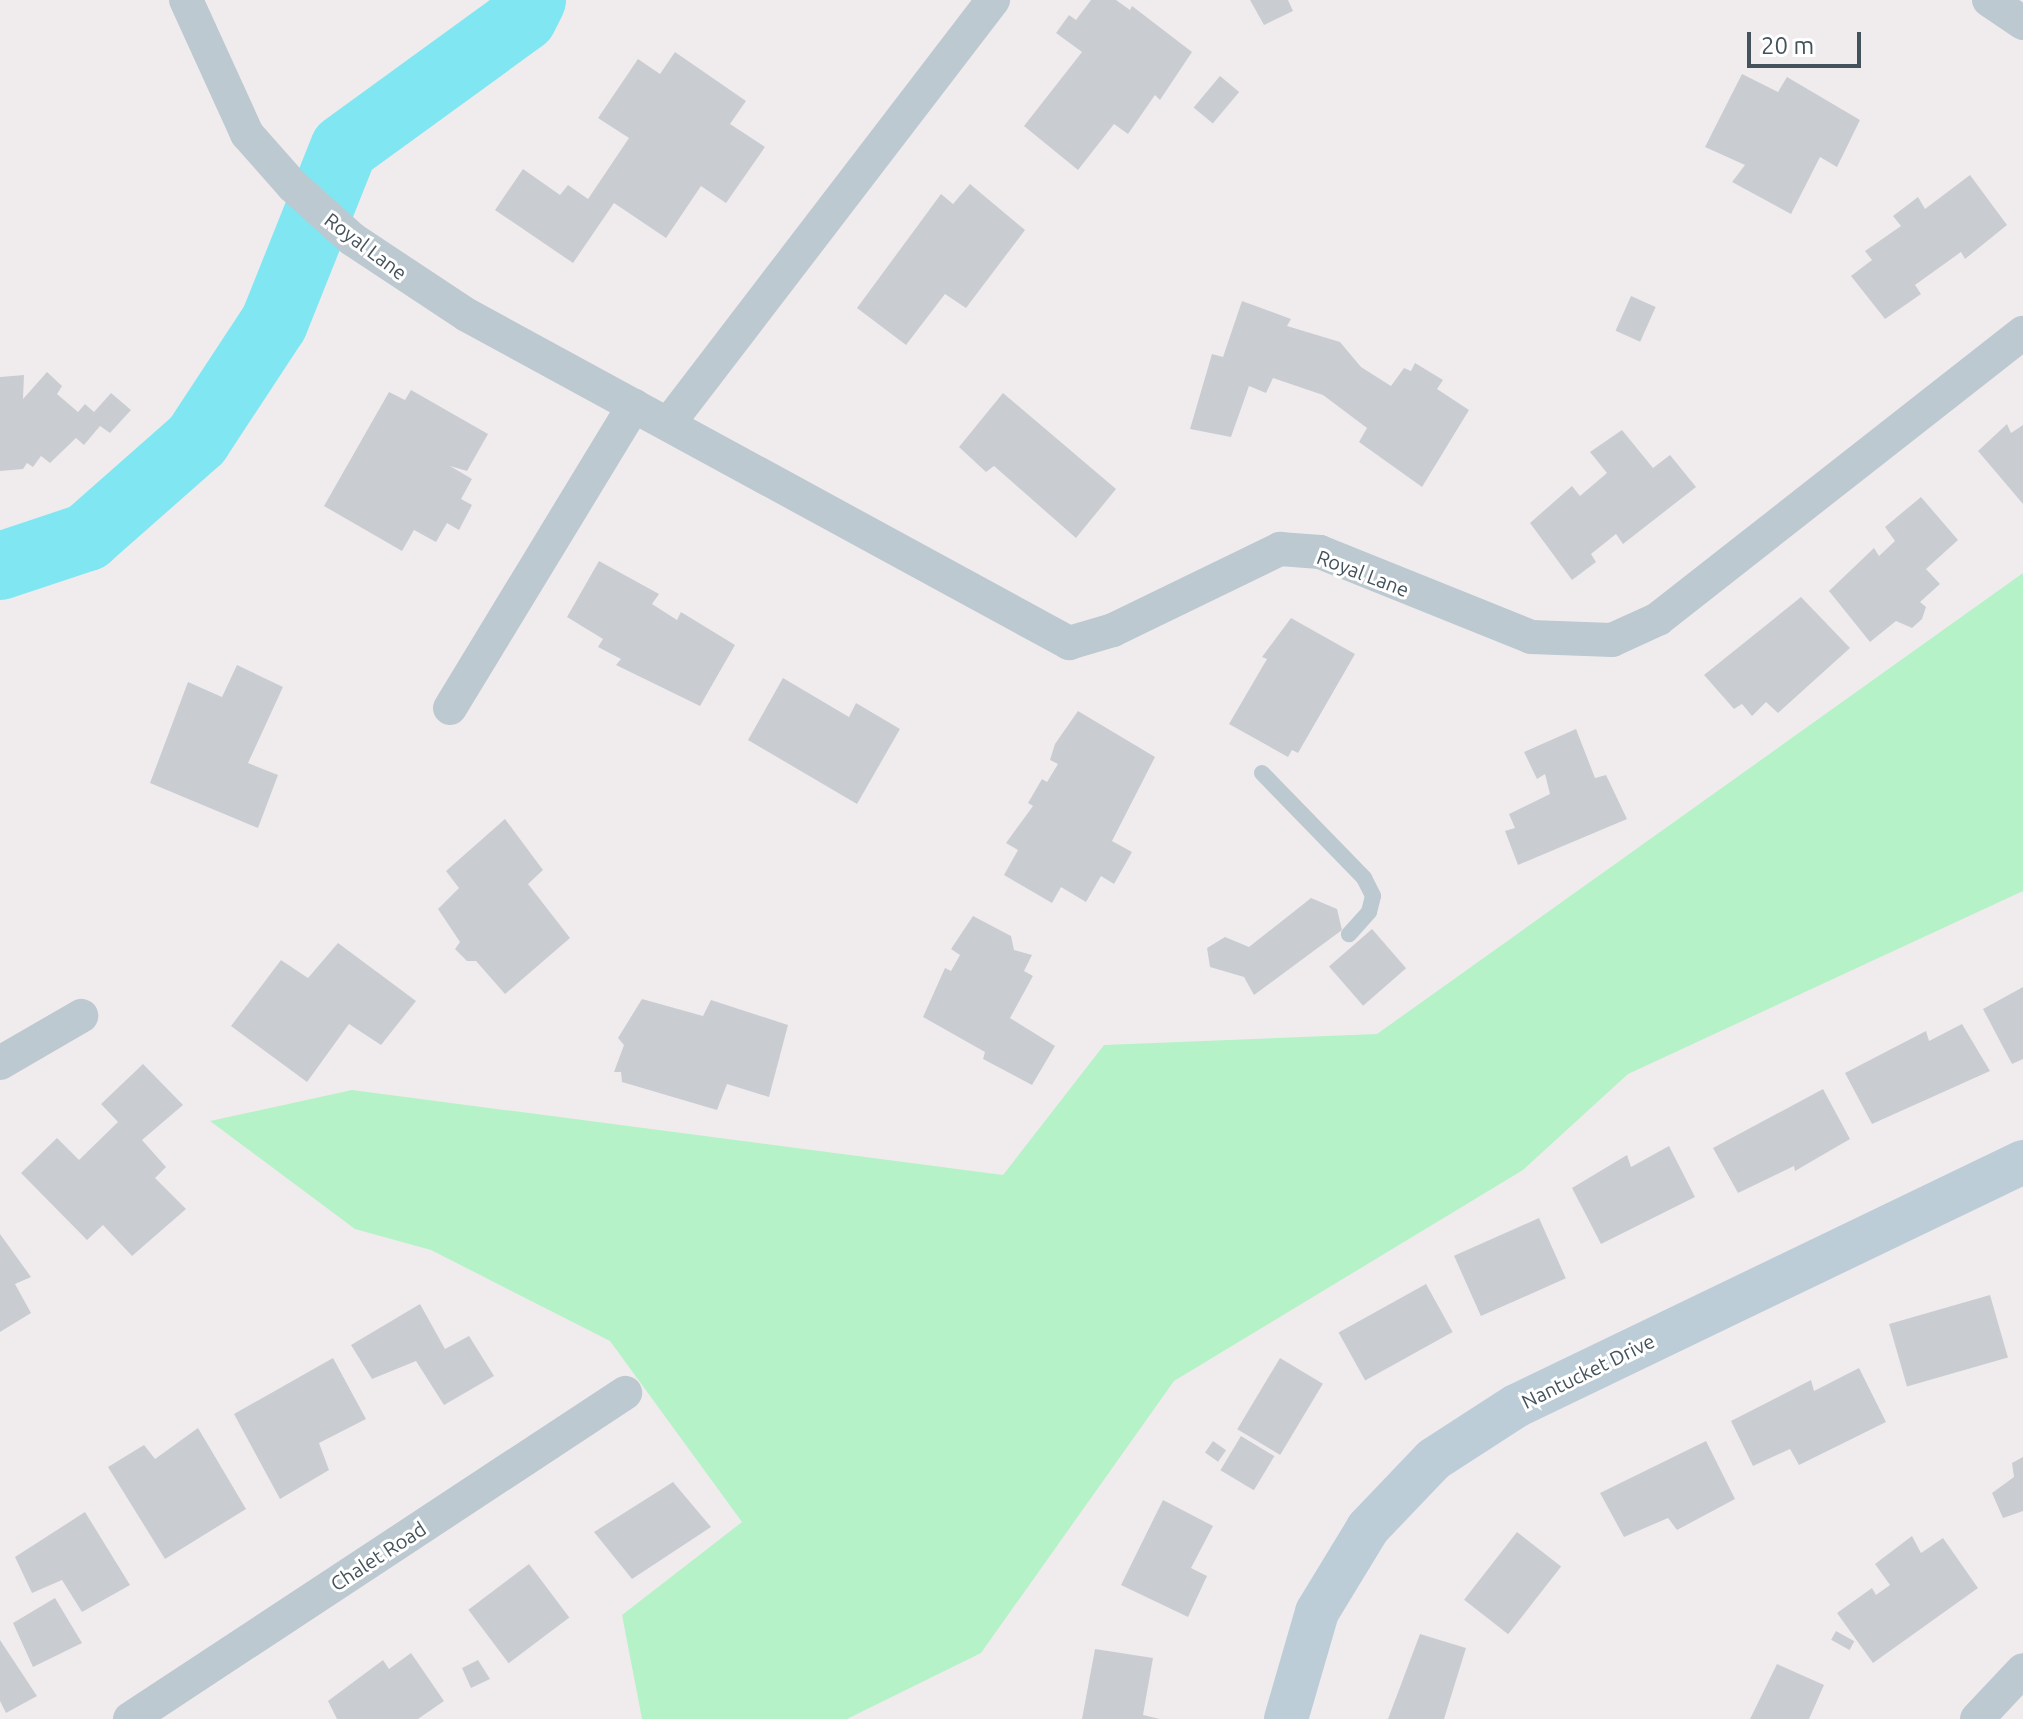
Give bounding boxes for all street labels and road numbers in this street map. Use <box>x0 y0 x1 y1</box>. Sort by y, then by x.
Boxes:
street label: Royal Lane <box>320 207 412 285</box>
street label: Royal Lane <box>1314 544 1412 602</box>
street label: Nantucket Drive <box>1518 1328 1658 1414</box>
street label: Chalet Road <box>326 1516 430 1596</box>

